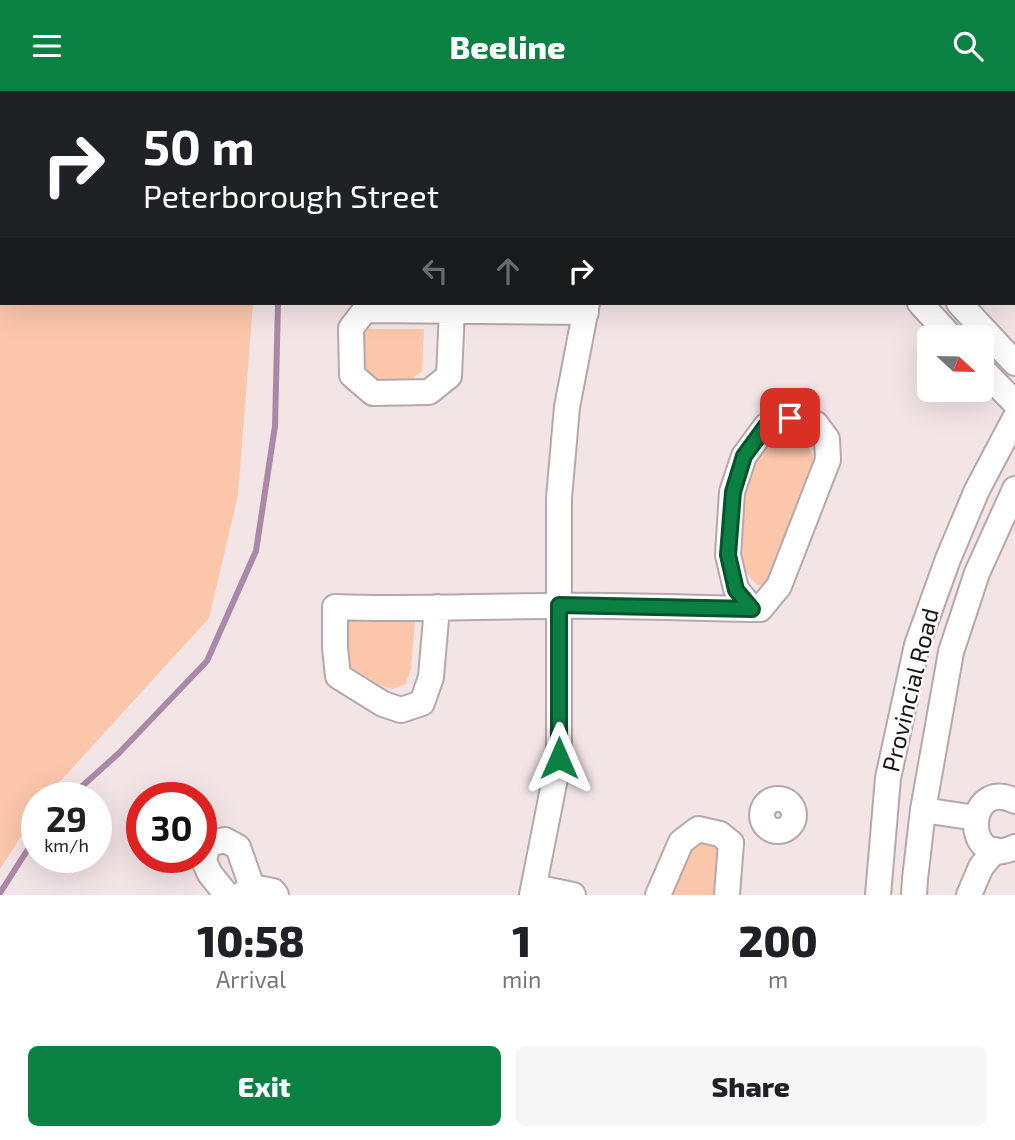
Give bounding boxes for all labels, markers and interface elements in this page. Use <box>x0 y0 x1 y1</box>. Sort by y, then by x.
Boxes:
icon: menu <box>28 27 66 65</box>
text: Beeline <box>449 27 566 65</box>
icon: search <box>949 27 987 65</box>
text: 50 m <box>143 116 255 175</box>
icon: right <box>28 119 119 210</box>
text: Peterborough Street <box>143 176 439 214</box>
icon: left <box>416 252 454 290</box>
icon: ahead <box>489 252 527 290</box>
icon: right <box>562 252 600 290</box>
north arrow <box>917 325 994 403</box>
map controls <box>917 325 994 402</box>
pin <box>760 388 820 448</box>
icon: arrive <box>771 399 809 437</box>
street label: Provincial Road <box>875 605 944 774</box>
position arrow <box>522 721 596 795</box>
speed limit sign: 30 <box>126 782 217 873</box>
text: 29 <box>46 797 87 839</box>
text: km/h <box>44 834 89 856</box>
text: 10:58 <box>197 915 305 965</box>
text: 1 <box>512 915 531 965</box>
text: 200 <box>739 915 818 965</box>
text: Arrival <box>216 965 286 993</box>
text: min <box>502 965 541 993</box>
text: m <box>768 965 788 993</box>
button: Exit <box>28 1046 501 1126</box>
button: Share <box>515 1046 987 1126</box>

